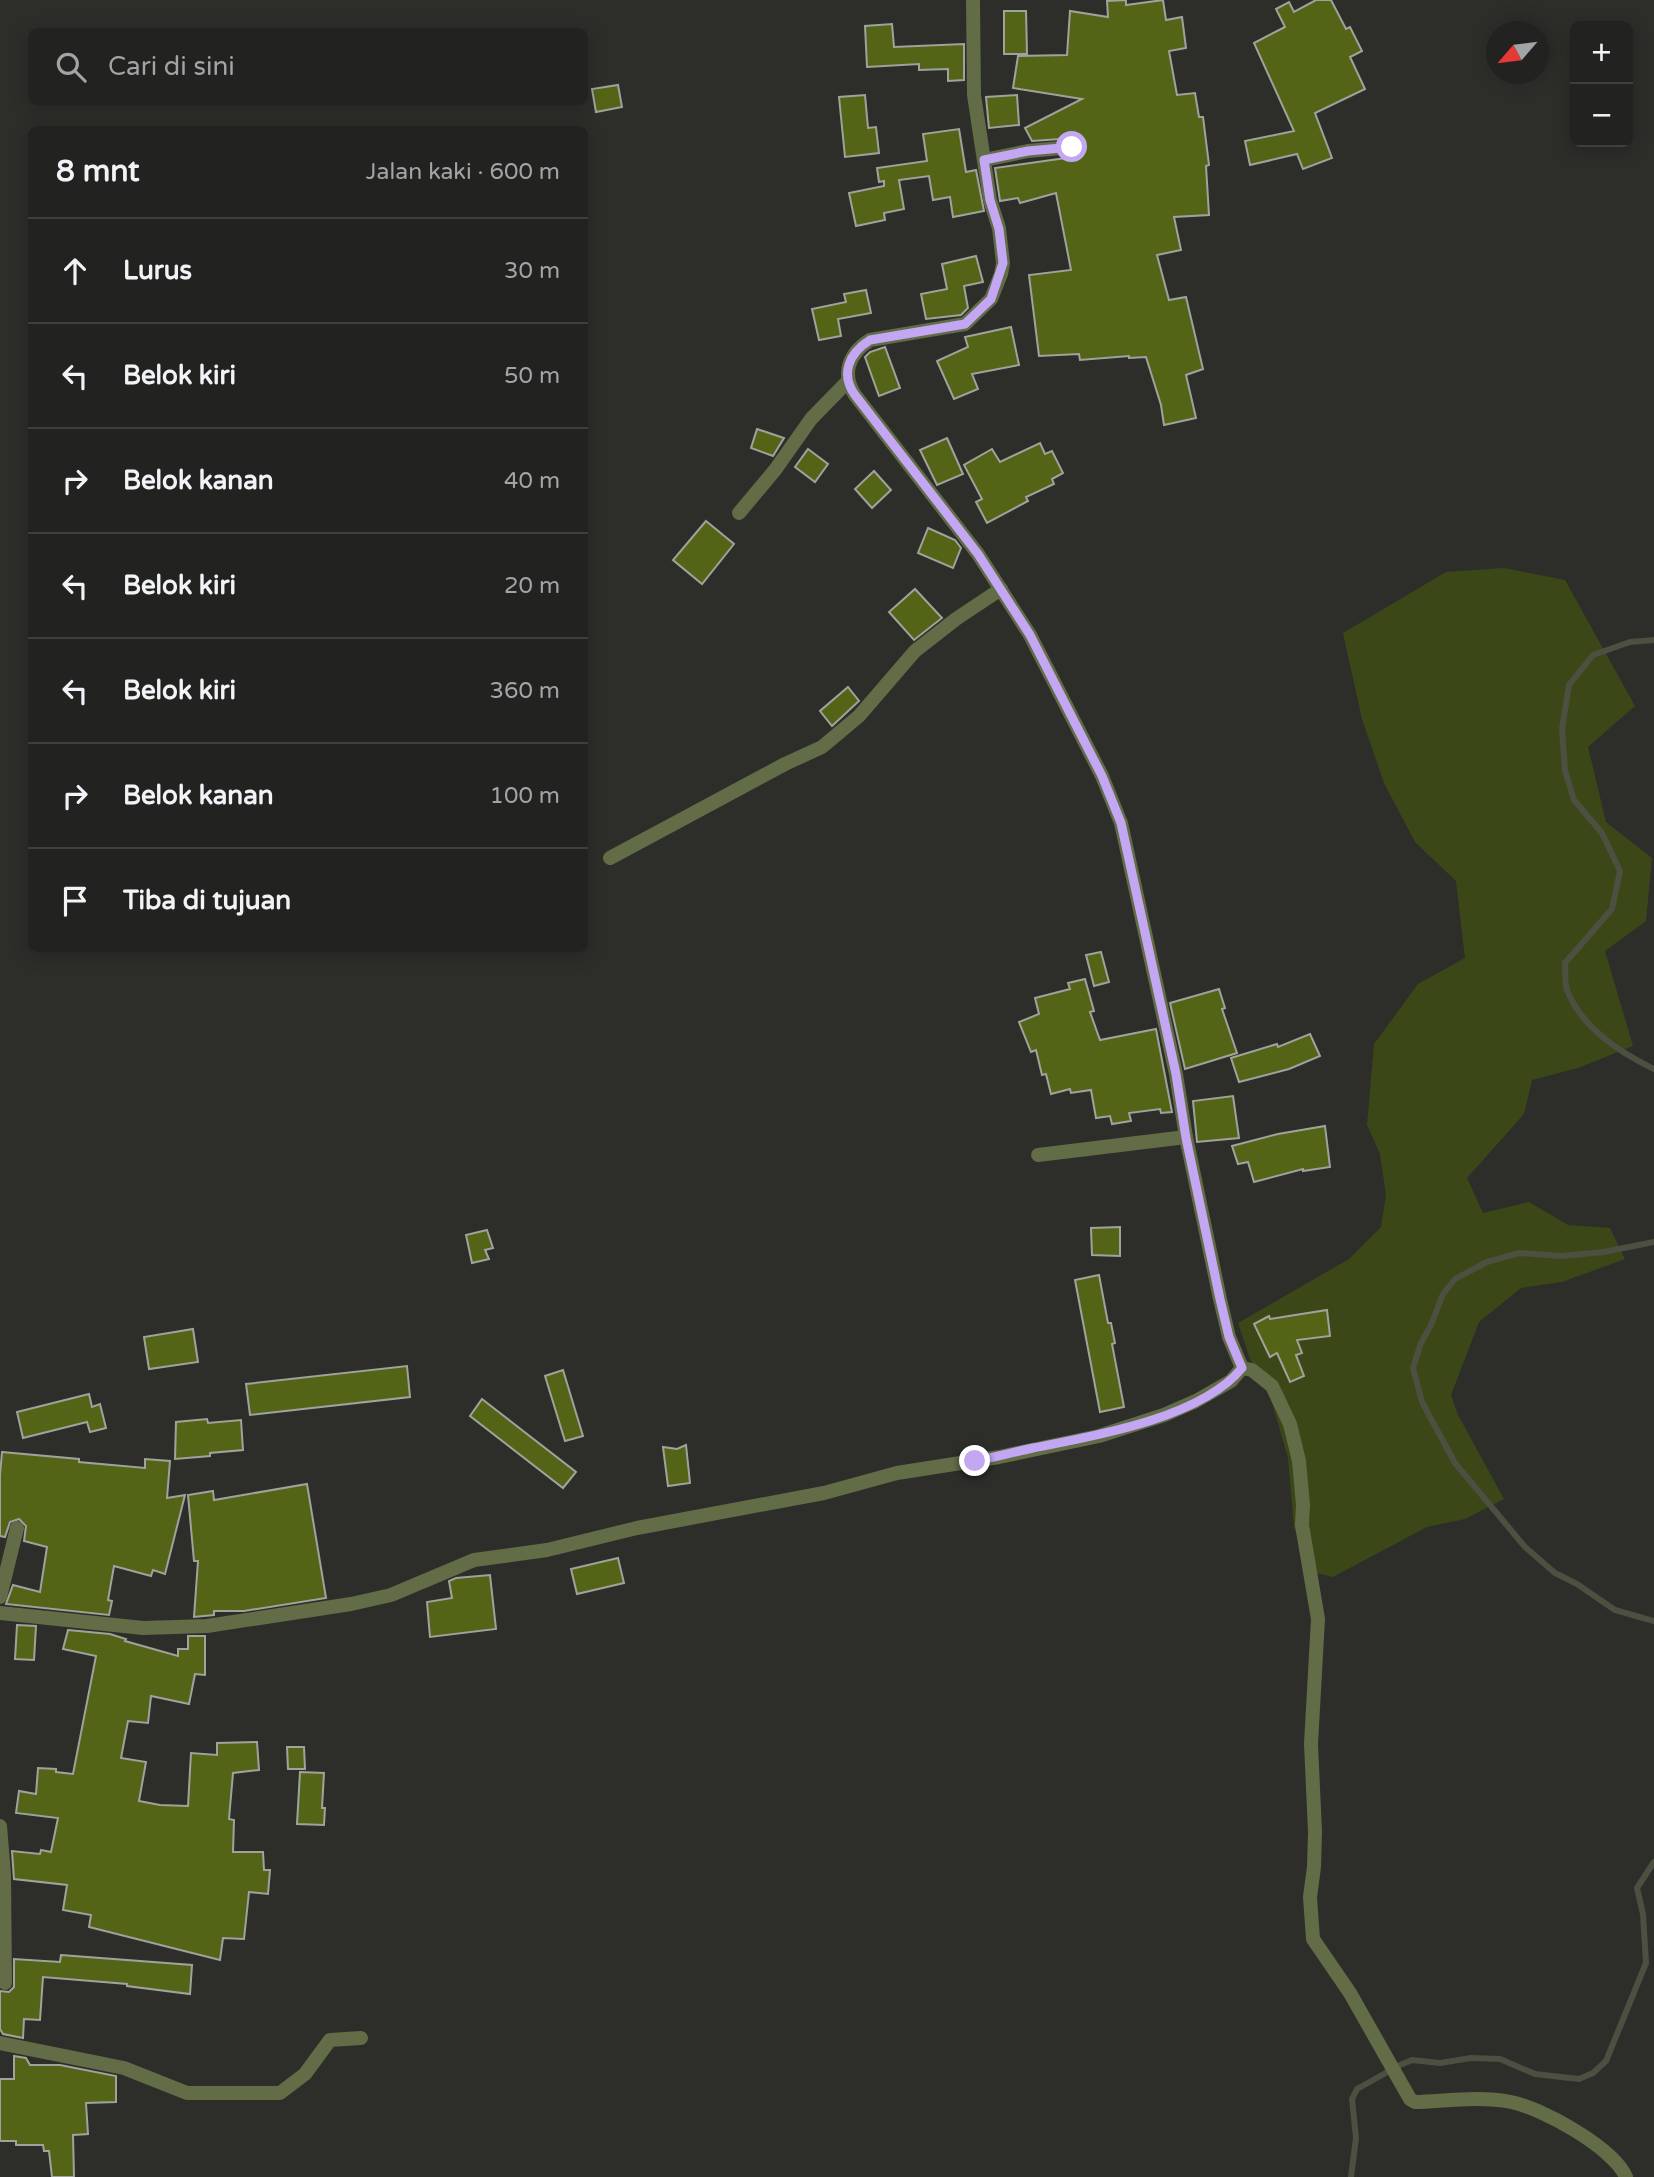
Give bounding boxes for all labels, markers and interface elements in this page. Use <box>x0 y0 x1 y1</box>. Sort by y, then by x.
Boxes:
north arrow <box>1486 21 1549 84</box>
map controls <box>1570 21 1633 147</box>
button: + <box>1570 21 1633 84</box>
search box <box>28 28 588 105</box>
icon: search <box>52 48 90 86</box>
text: Cari di sini <box>108 51 235 82</box>
button: − <box>1570 84 1633 147</box>
route start <box>1056 131 1087 162</box>
text: 8 mnt <box>56 153 140 190</box>
text: Jalan kaki · 600 m <box>366 158 560 186</box>
icon: ahead <box>56 252 94 290</box>
text: Lurus <box>123 255 192 286</box>
text: 30 m <box>504 257 560 285</box>
icon: left <box>56 357 94 395</box>
text: Belok kiri <box>123 360 236 391</box>
text: 50 m <box>504 362 560 390</box>
icon: right <box>56 462 94 500</box>
text: Belok kanan <box>123 465 274 496</box>
text: 40 m <box>504 467 560 495</box>
icon: left <box>56 567 94 605</box>
text: Belok kiri <box>123 570 236 601</box>
text: 20 m <box>504 572 560 600</box>
icon: left <box>56 672 94 710</box>
text: Belok kiri <box>123 675 236 706</box>
text: 360 m <box>490 677 560 705</box>
icon: right <box>56 777 94 815</box>
text: Belok kanan <box>123 780 274 811</box>
text: 100 m <box>490 782 560 810</box>
icon: arrive <box>56 882 94 920</box>
text: Tiba di tujuan <box>123 885 291 916</box>
route end <box>959 1445 990 1476</box>

